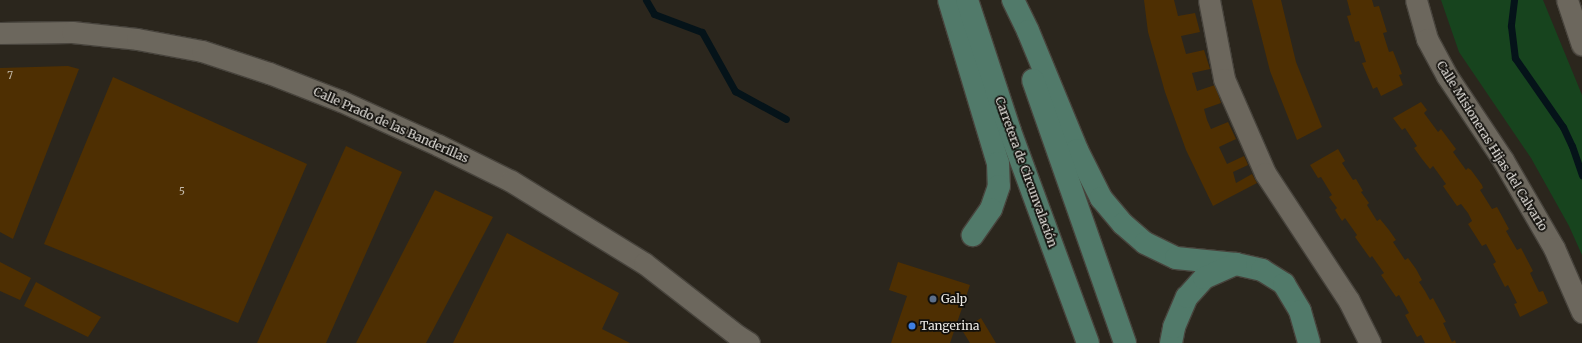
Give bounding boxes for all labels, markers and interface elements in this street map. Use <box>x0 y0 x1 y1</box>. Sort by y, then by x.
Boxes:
street label: Calle Misioneras Hijas del Calvario <box>1434 58 1550 234</box>
house number: 7 <box>7 70 13 82</box>
street label: Calle Prado de las Banderillas <box>311 84 471 166</box>
street label: Carretera de Circunvalación <box>992 95 1060 249</box>
house number: 5 <box>179 186 185 198</box>
place label: Galp <box>941 292 967 306</box>
marker: Galp <box>928 294 938 304</box>
place label: Tangerina <box>920 319 979 333</box>
marker: Tangerina <box>907 321 917 331</box>

